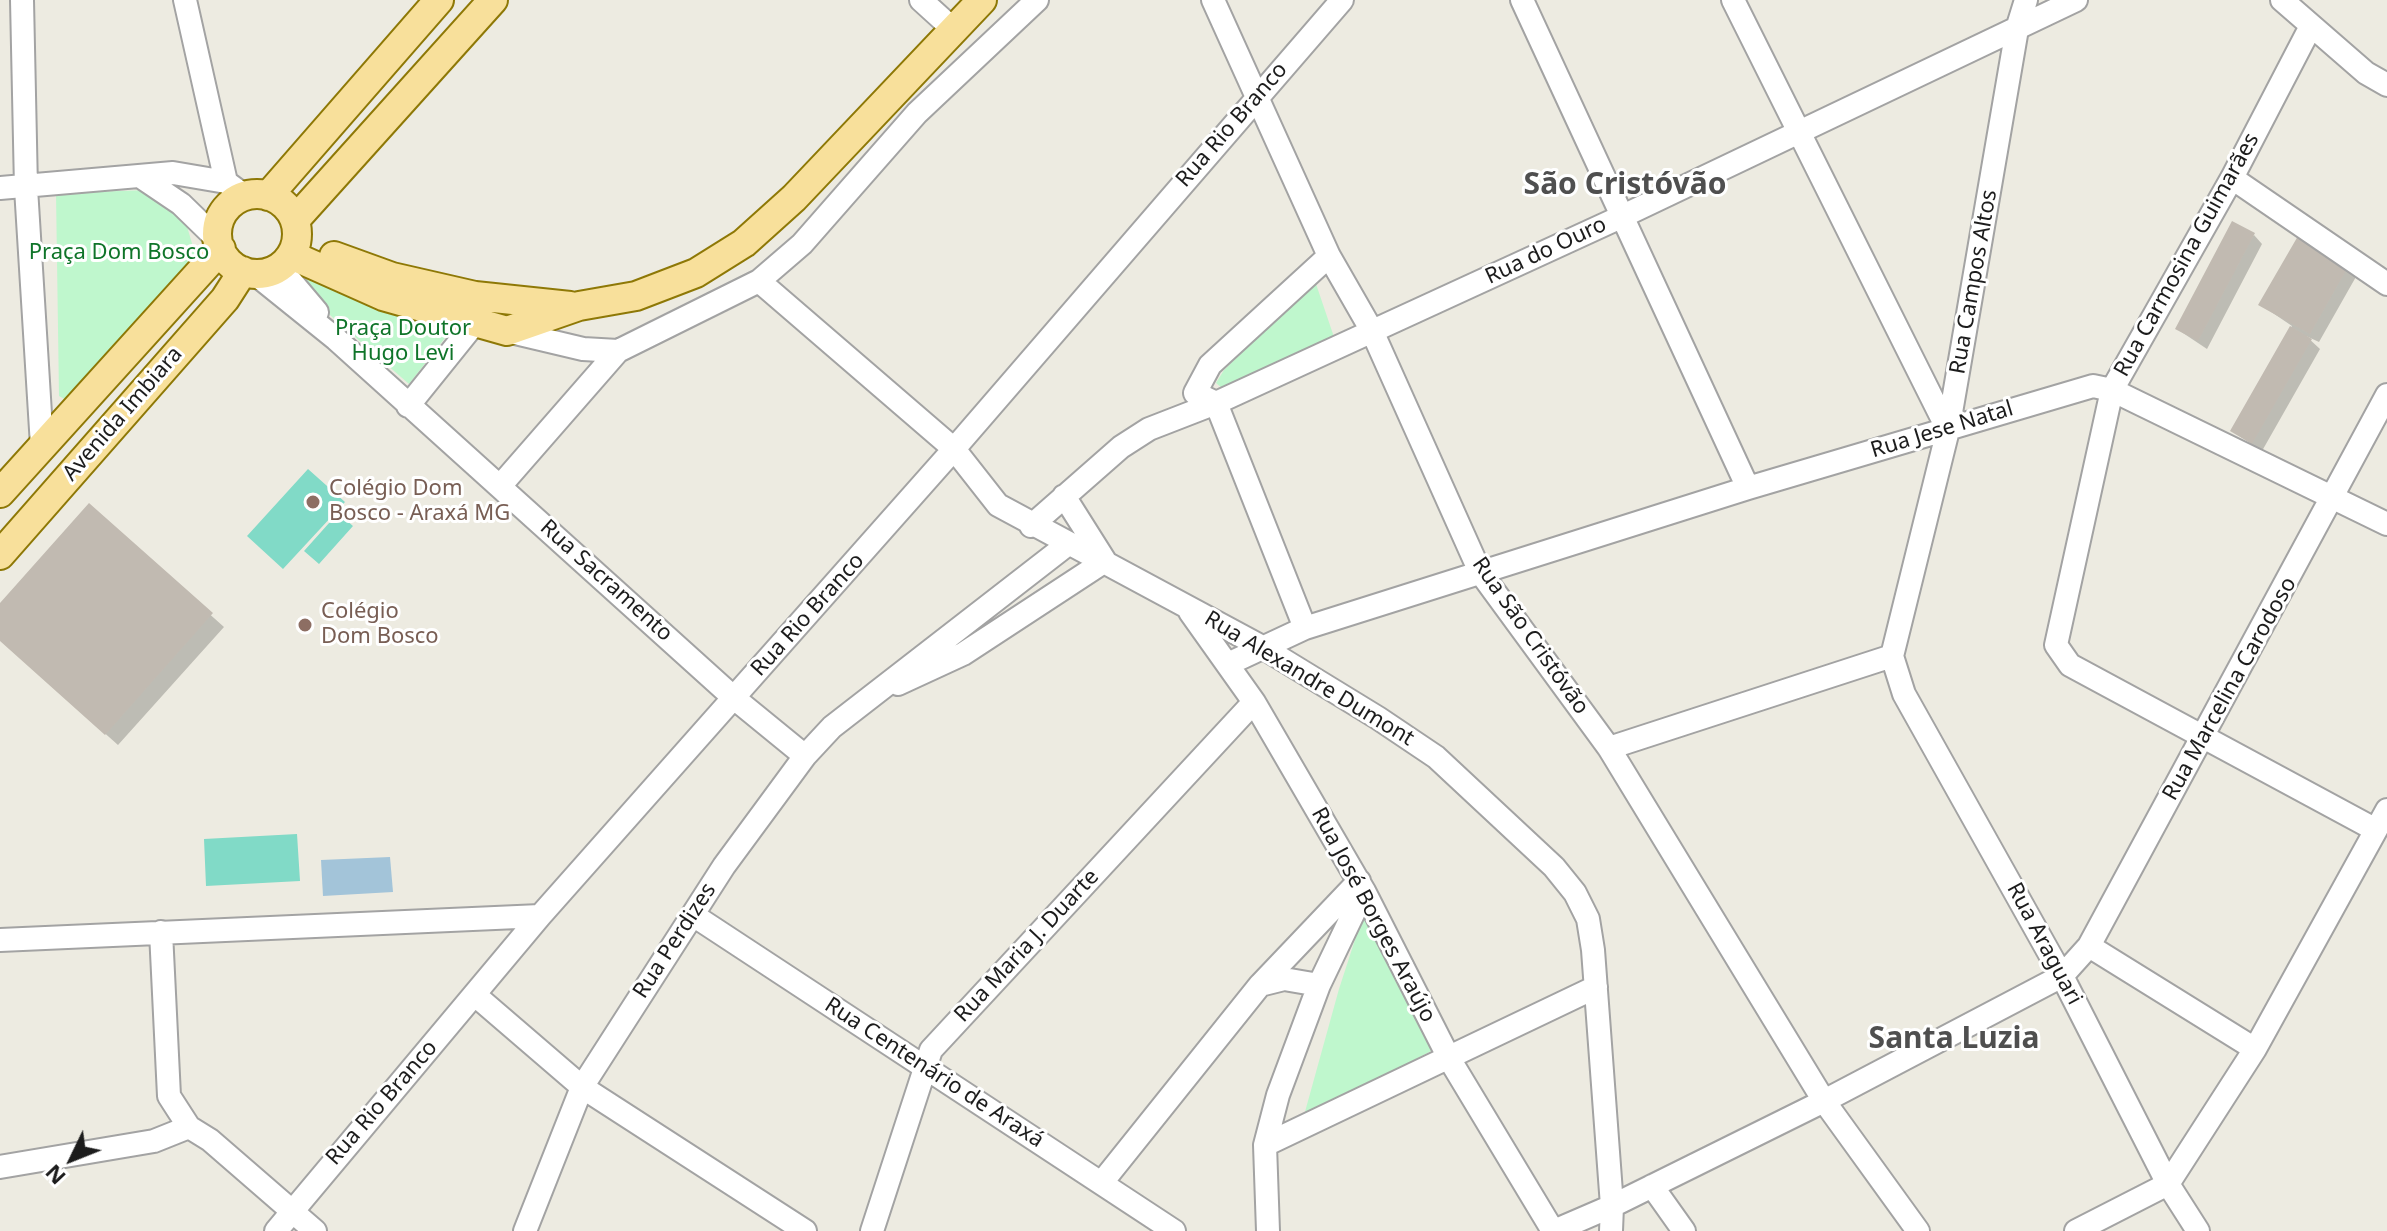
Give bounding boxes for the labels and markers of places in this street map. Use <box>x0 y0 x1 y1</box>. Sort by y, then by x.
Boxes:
place label: Colégio Dom Bosco - Araxá MG <box>329 476 510 528</box>
marker: Colégio Dom Bosco - Araxá MG <box>304 493 322 511</box>
place label: Colégio Dom Bosco <box>321 599 439 650</box>
marker: Colégio Dom Bosco <box>296 616 314 634</box>

